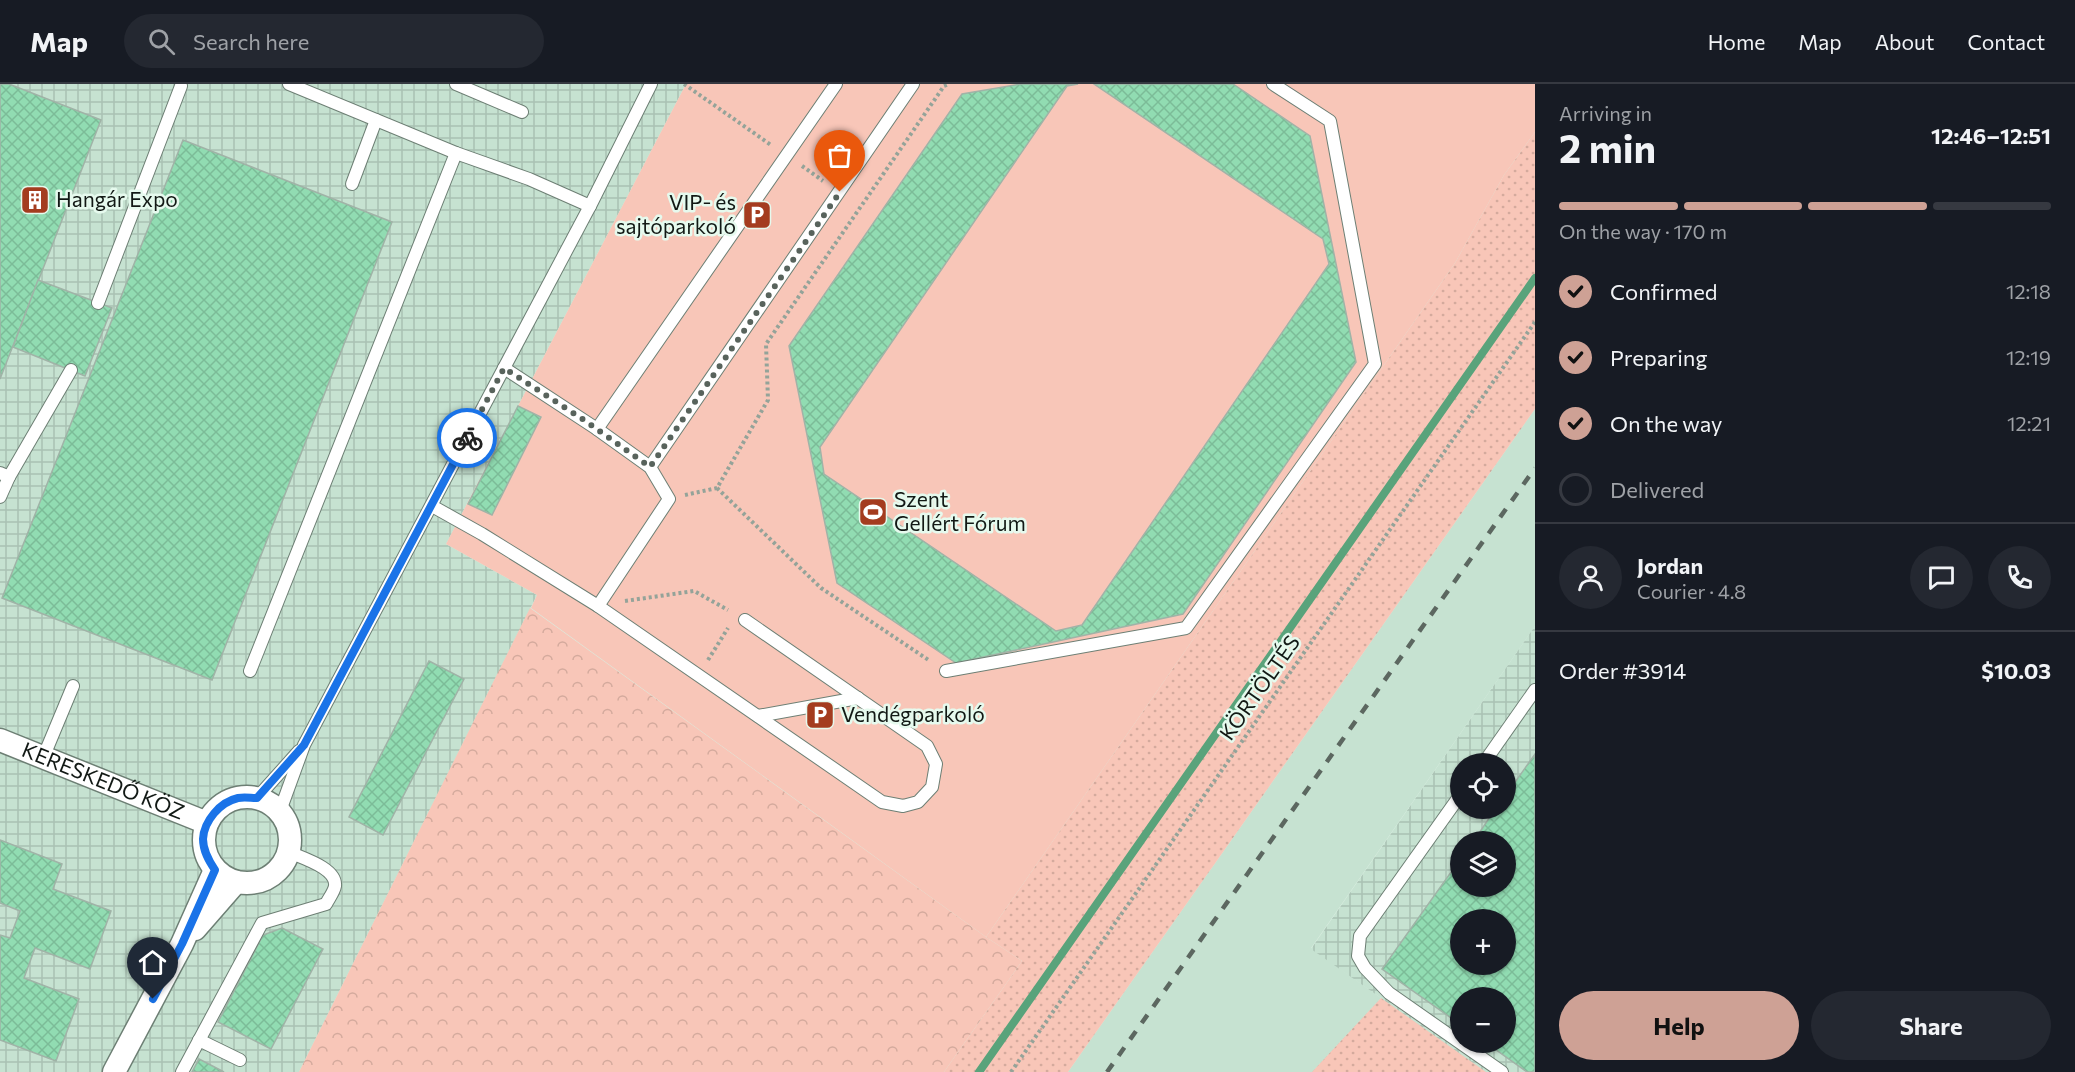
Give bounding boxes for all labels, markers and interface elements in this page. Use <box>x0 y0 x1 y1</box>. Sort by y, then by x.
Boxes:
search box <box>124 14 544 68</box>
text: Map <box>30 24 88 58</box>
icon: search <box>145 25 178 58</box>
text: Search here <box>193 28 309 55</box>
text: Home <box>1708 29 1765 54</box>
text: Map <box>1798 29 1842 54</box>
text: About <box>1875 29 1934 54</box>
text: Contact <box>1967 29 2045 54</box>
text: Arriving in <box>1559 101 1652 125</box>
text: 12:46–12:51 <box>1931 122 2051 149</box>
text: 2 min <box>1559 123 1656 171</box>
pin <box>814 130 865 192</box>
icon: bag <box>823 139 856 172</box>
building icon: Hangár Expo <box>19 184 51 216</box>
place label: Hangár Expo <box>56 186 178 211</box>
place label: VIP- és sajtóparkoló <box>616 189 736 238</box>
parking icon: VIP- és sajtóparkoló <box>741 199 773 231</box>
text: On the way · 170 m <box>1559 219 1727 243</box>
icon: check <box>1559 275 1592 308</box>
text: Confirmed <box>1610 278 1717 305</box>
text: 12:18 <box>2006 279 2051 303</box>
icon: check <box>1559 341 1592 374</box>
text: Preparing <box>1610 344 1707 371</box>
text: 12:19 <box>2006 345 2051 369</box>
icon: check <box>1559 407 1592 440</box>
courier <box>437 408 497 468</box>
text: On the way <box>1610 410 1722 437</box>
text: 12:21 <box>2007 411 2051 435</box>
icon: bike <box>451 422 484 455</box>
text: Delivered <box>1610 476 1704 503</box>
place label: Szent Gellért Fórum <box>894 486 1026 535</box>
sports icon: Szent Gellért Fórum <box>857 496 889 528</box>
button: person <box>1559 546 1622 609</box>
button: chat <box>1910 546 1973 609</box>
button: phone <box>1988 546 2051 609</box>
text: Jordan <box>1637 552 1703 579</box>
text: Courier · 4.8 <box>1637 579 1746 603</box>
street label: KÖRTÖLTÉS <box>1213 630 1304 744</box>
text: Order #3914 <box>1559 657 1686 684</box>
text: $10.03 <box>1981 657 2051 684</box>
parking icon: Vendégparkoló <box>804 699 836 731</box>
place label: Vendégparkoló <box>841 701 985 726</box>
street label: KERESKEDŐ KÖZ <box>19 736 189 824</box>
map controls <box>1450 753 1516 1053</box>
button: locate <box>1450 753 1516 819</box>
button: layers <box>1450 831 1516 897</box>
button: + <box>1450 909 1516 975</box>
pin <box>127 937 178 999</box>
icon: home <box>136 946 169 979</box>
button: − <box>1450 987 1516 1053</box>
button: Help <box>1559 991 1799 1060</box>
button: Share <box>1811 991 2051 1060</box>

